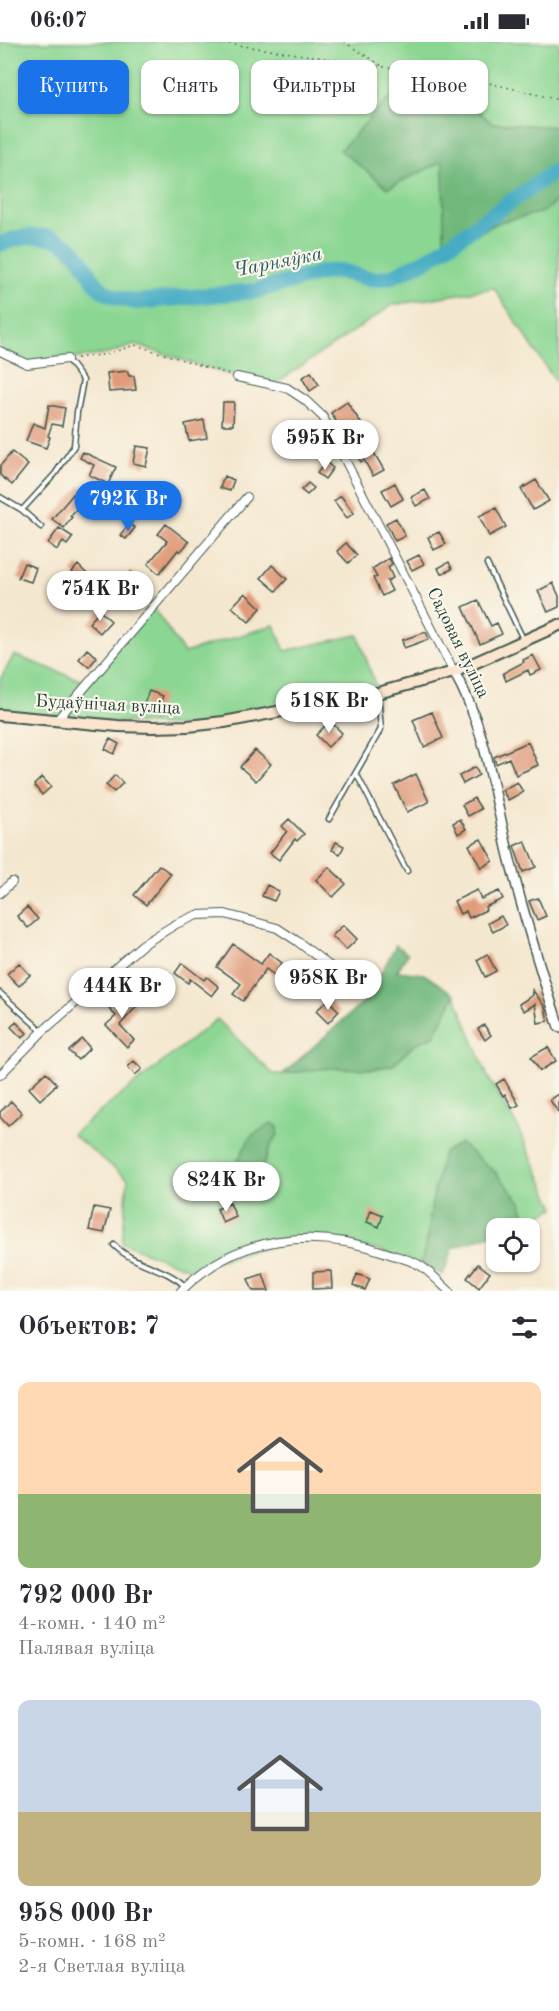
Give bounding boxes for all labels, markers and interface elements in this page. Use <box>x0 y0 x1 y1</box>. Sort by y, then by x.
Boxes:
text: 06:07 <box>30 10 87 32</box>
chip: Купить <box>18 60 129 114</box>
chip: Снять <box>141 60 239 114</box>
chip: Фильтры <box>251 60 377 114</box>
chip: Новое <box>389 60 488 114</box>
water label: Чарняўка <box>232 245 324 281</box>
pin: 595K Br <box>270 420 380 471</box>
text: 595K Br <box>286 429 364 449</box>
pin: 792K Br <box>73 481 183 532</box>
text: 792K Br <box>89 490 167 510</box>
pin: 754K Br <box>45 571 155 622</box>
text: 754K Br <box>61 580 139 600</box>
street label: Садовая вуліца <box>423 585 493 701</box>
pin: 518K Br <box>274 683 384 734</box>
street label: Будаўнічая вуліца <box>35 692 181 718</box>
text: 518K Br <box>290 692 368 712</box>
pin: 958K Br <box>273 960 383 1011</box>
pin: 444K Br <box>67 968 177 1019</box>
text: 958K Br <box>289 969 367 989</box>
text: 444K Br <box>83 977 161 997</box>
pin: 824K Br <box>171 1162 281 1213</box>
text: 824K Br <box>187 1171 265 1191</box>
map controls <box>486 1218 540 1272</box>
button: locate <box>486 1218 540 1272</box>
icon: filters <box>508 1311 541 1344</box>
text: Объектов: 7 <box>18 1314 159 1340</box>
icon: home <box>226 1421 334 1529</box>
text: 792 000 Br <box>18 1583 153 1609</box>
text: 4-комн. · 140 m² <box>18 1614 166 1634</box>
text: Палявая вуліца <box>18 1639 155 1659</box>
icon: home <box>226 1739 334 1847</box>
text: 958 000 Br <box>18 1901 153 1927</box>
text: 5-комн. · 168 m² <box>18 1932 166 1952</box>
text: 2-я Светлая вуліца <box>18 1957 186 1977</box>

